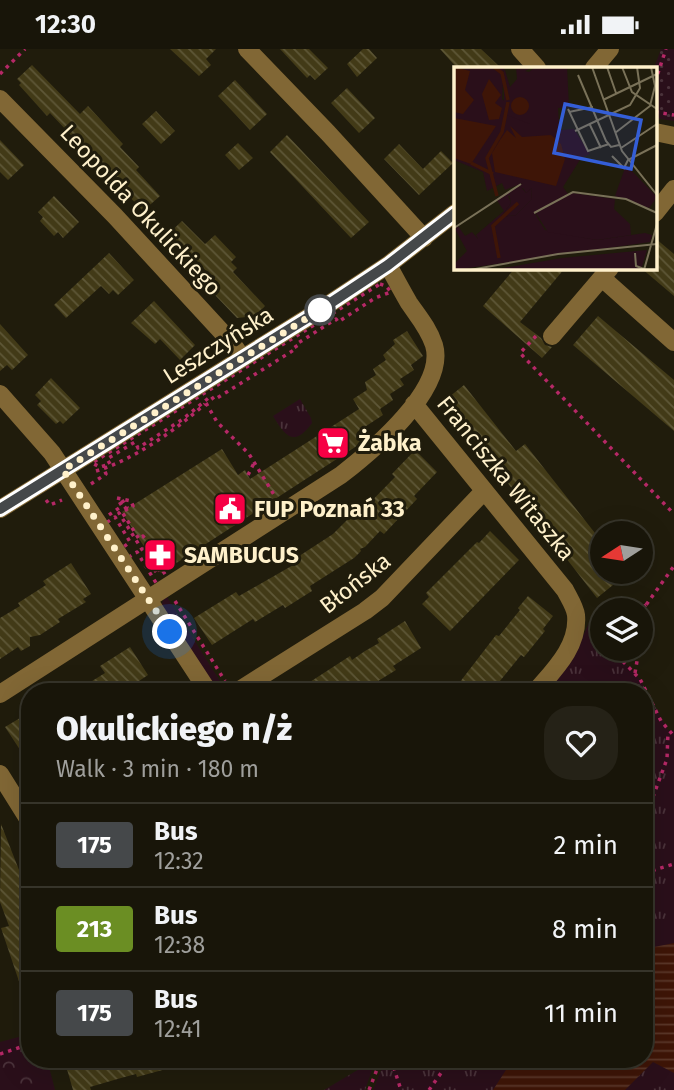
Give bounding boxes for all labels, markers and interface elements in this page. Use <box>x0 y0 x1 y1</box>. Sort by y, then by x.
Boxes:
text: 12:30 <box>35 9 96 40</box>
inset map <box>454 67 656 269</box>
street label: Leopolda Okulickiego <box>54 119 228 301</box>
unlabelled marker <box>305 295 335 325</box>
street label: Leszczyńska <box>158 300 278 390</box>
street label: Franciszka Witaszka <box>431 390 581 566</box>
supermarket icon: Żabka <box>314 424 352 462</box>
place label: Żabka <box>358 428 422 457</box>
public building icon: FUP Poznań 33 <box>211 490 249 528</box>
place label: FUP Poznań 33 <box>254 495 405 523</box>
north arrow <box>590 521 653 585</box>
map controls <box>590 521 653 661</box>
pharmacy icon: SAMBUCUS <box>141 536 179 574</box>
place label: SAMBUCUS <box>184 541 299 569</box>
street label: Błońska <box>314 547 396 619</box>
button: layers <box>590 598 653 661</box>
your location <box>152 614 187 649</box>
button: heart <box>544 706 618 780</box>
text: Okulickiego n/ż <box>56 709 292 749</box>
text: Walk · 3 min · 180 m <box>56 755 259 783</box>
text: Bus <box>154 816 197 847</box>
text: 2 min <box>553 830 618 861</box>
text: 175 <box>77 831 112 859</box>
text: 12:32 <box>154 847 204 875</box>
text: Bus <box>154 900 197 931</box>
text: 8 min <box>552 914 618 945</box>
text: 213 <box>77 915 112 943</box>
text: 12:38 <box>154 931 205 959</box>
text: Bus <box>154 984 197 1015</box>
text: 11 min <box>544 998 618 1029</box>
text: 175 <box>77 999 112 1027</box>
text: 12:41 <box>154 1015 202 1043</box>

